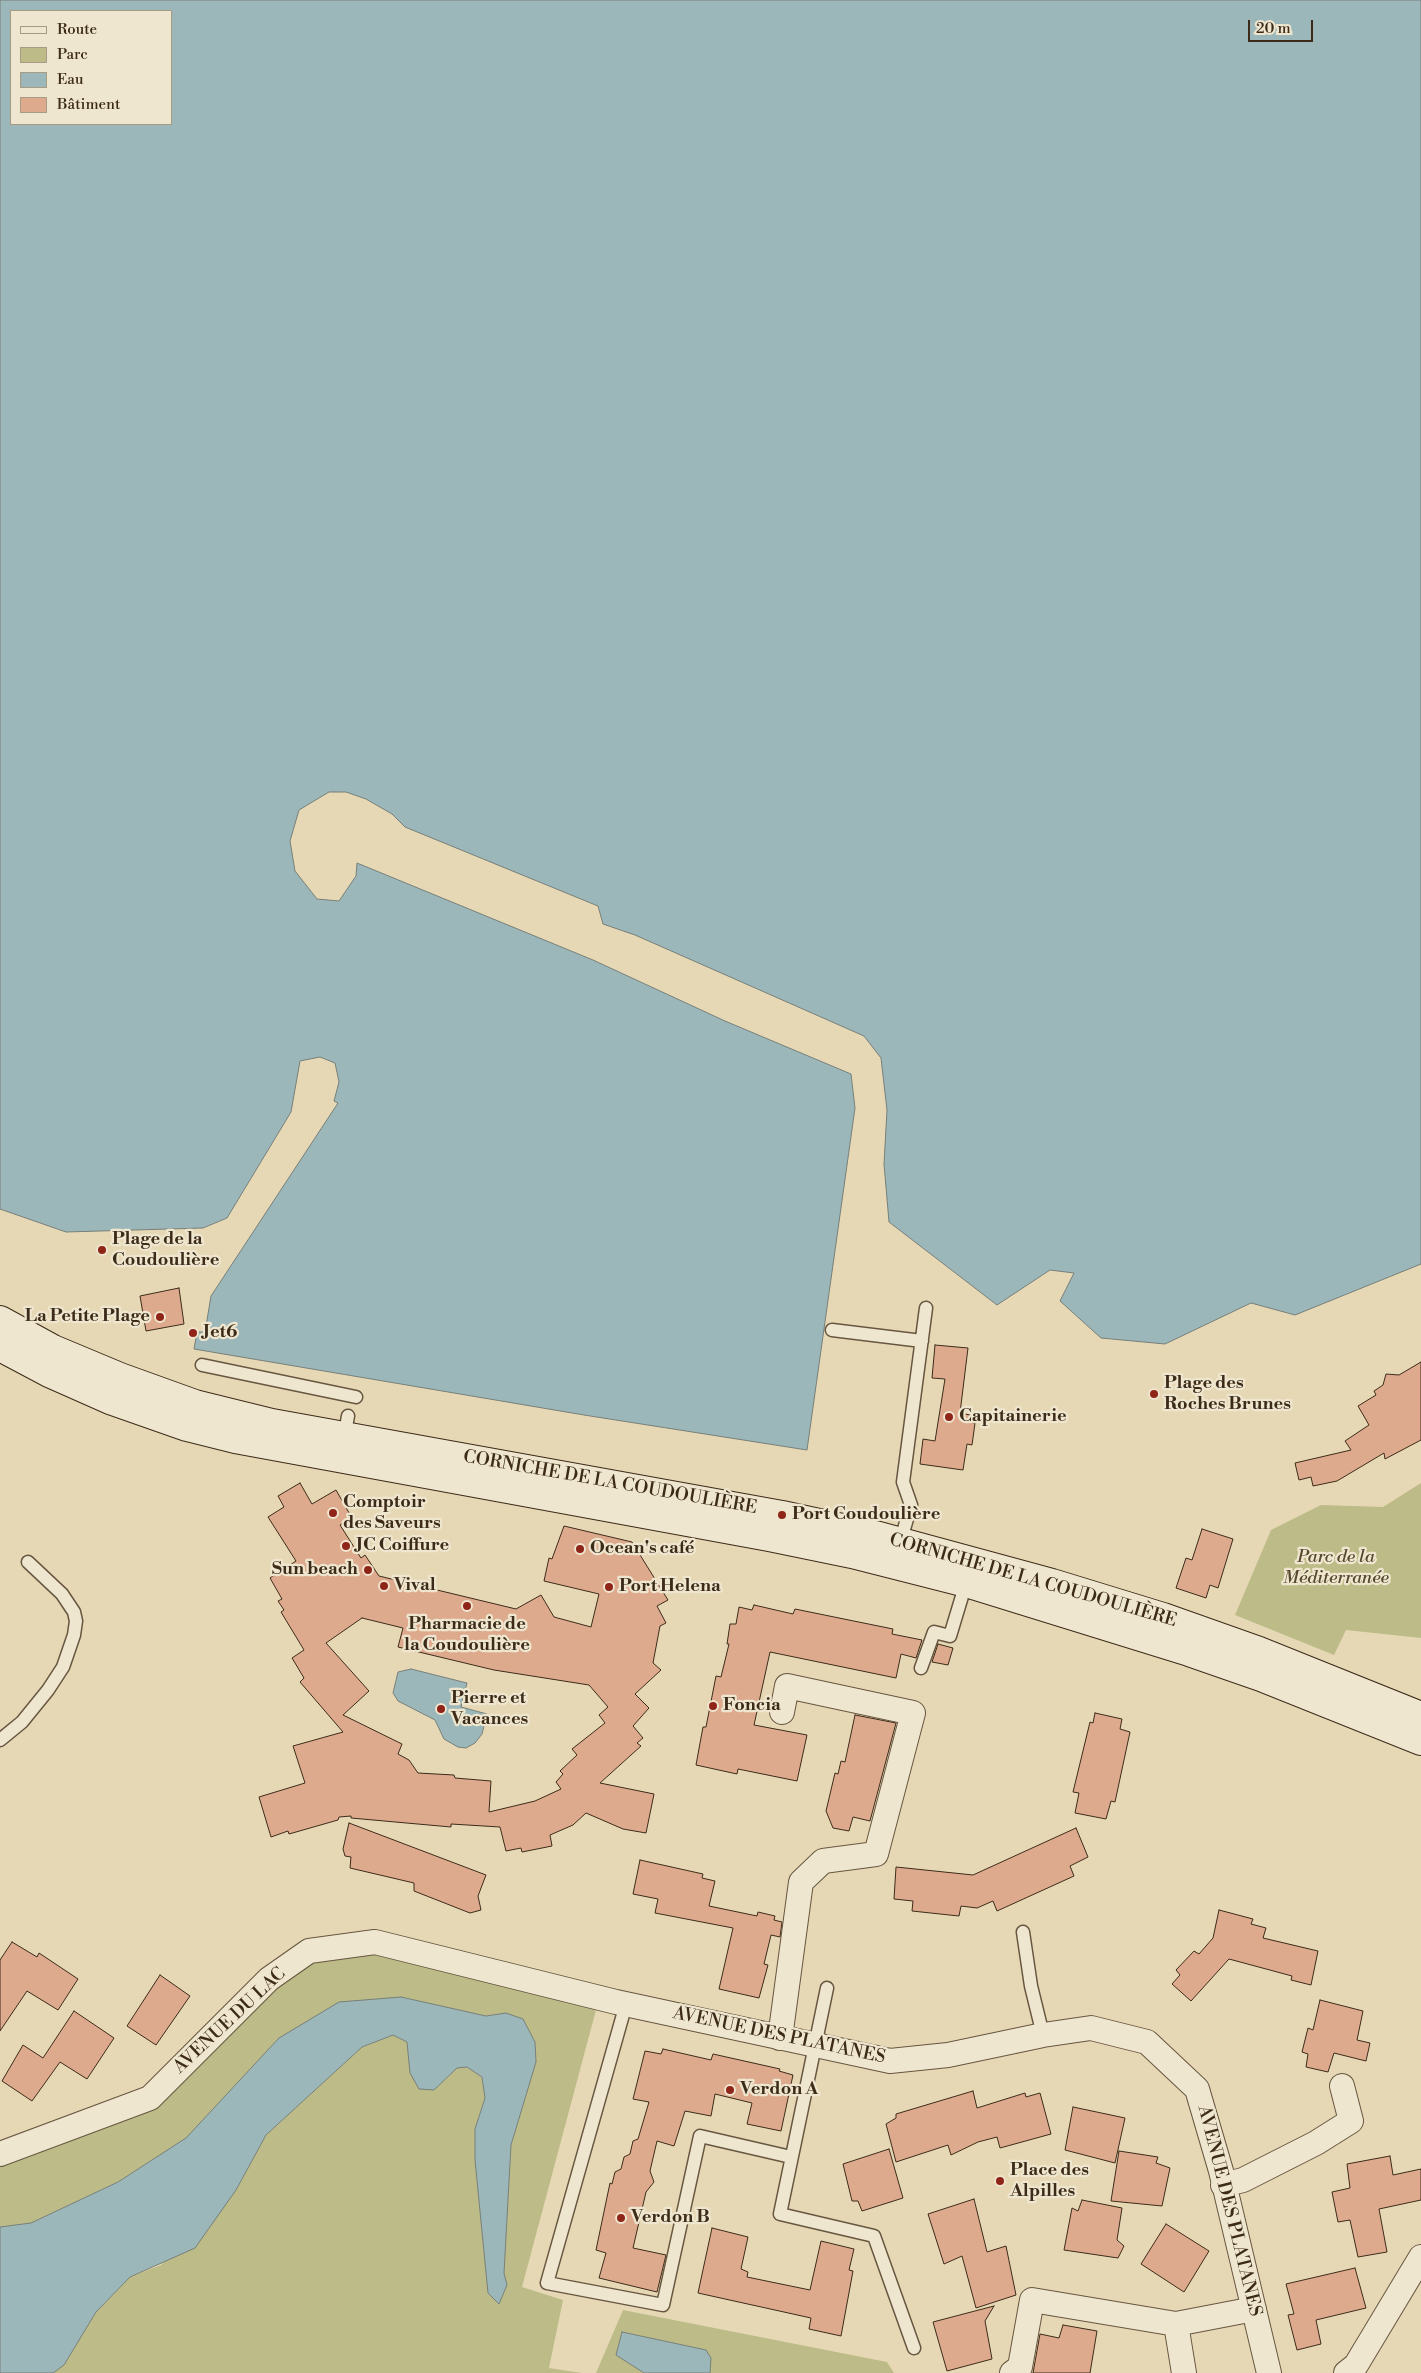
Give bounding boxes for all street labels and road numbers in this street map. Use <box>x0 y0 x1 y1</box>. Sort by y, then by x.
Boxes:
street label: CORNICHE DE LA COUDOULIÈRE <box>461 1446 759 1520</box>
street label: CORNICHE DE LA COUDOULIÈRE <box>887 1530 1179 1632</box>
street label: AVENUE DU LAC <box>170 1964 290 2078</box>
street label: AVENUE DES PLATANES <box>671 2003 887 2069</box>
street label: AVENUE DES PLATANES <box>1192 2103 1266 2319</box>

